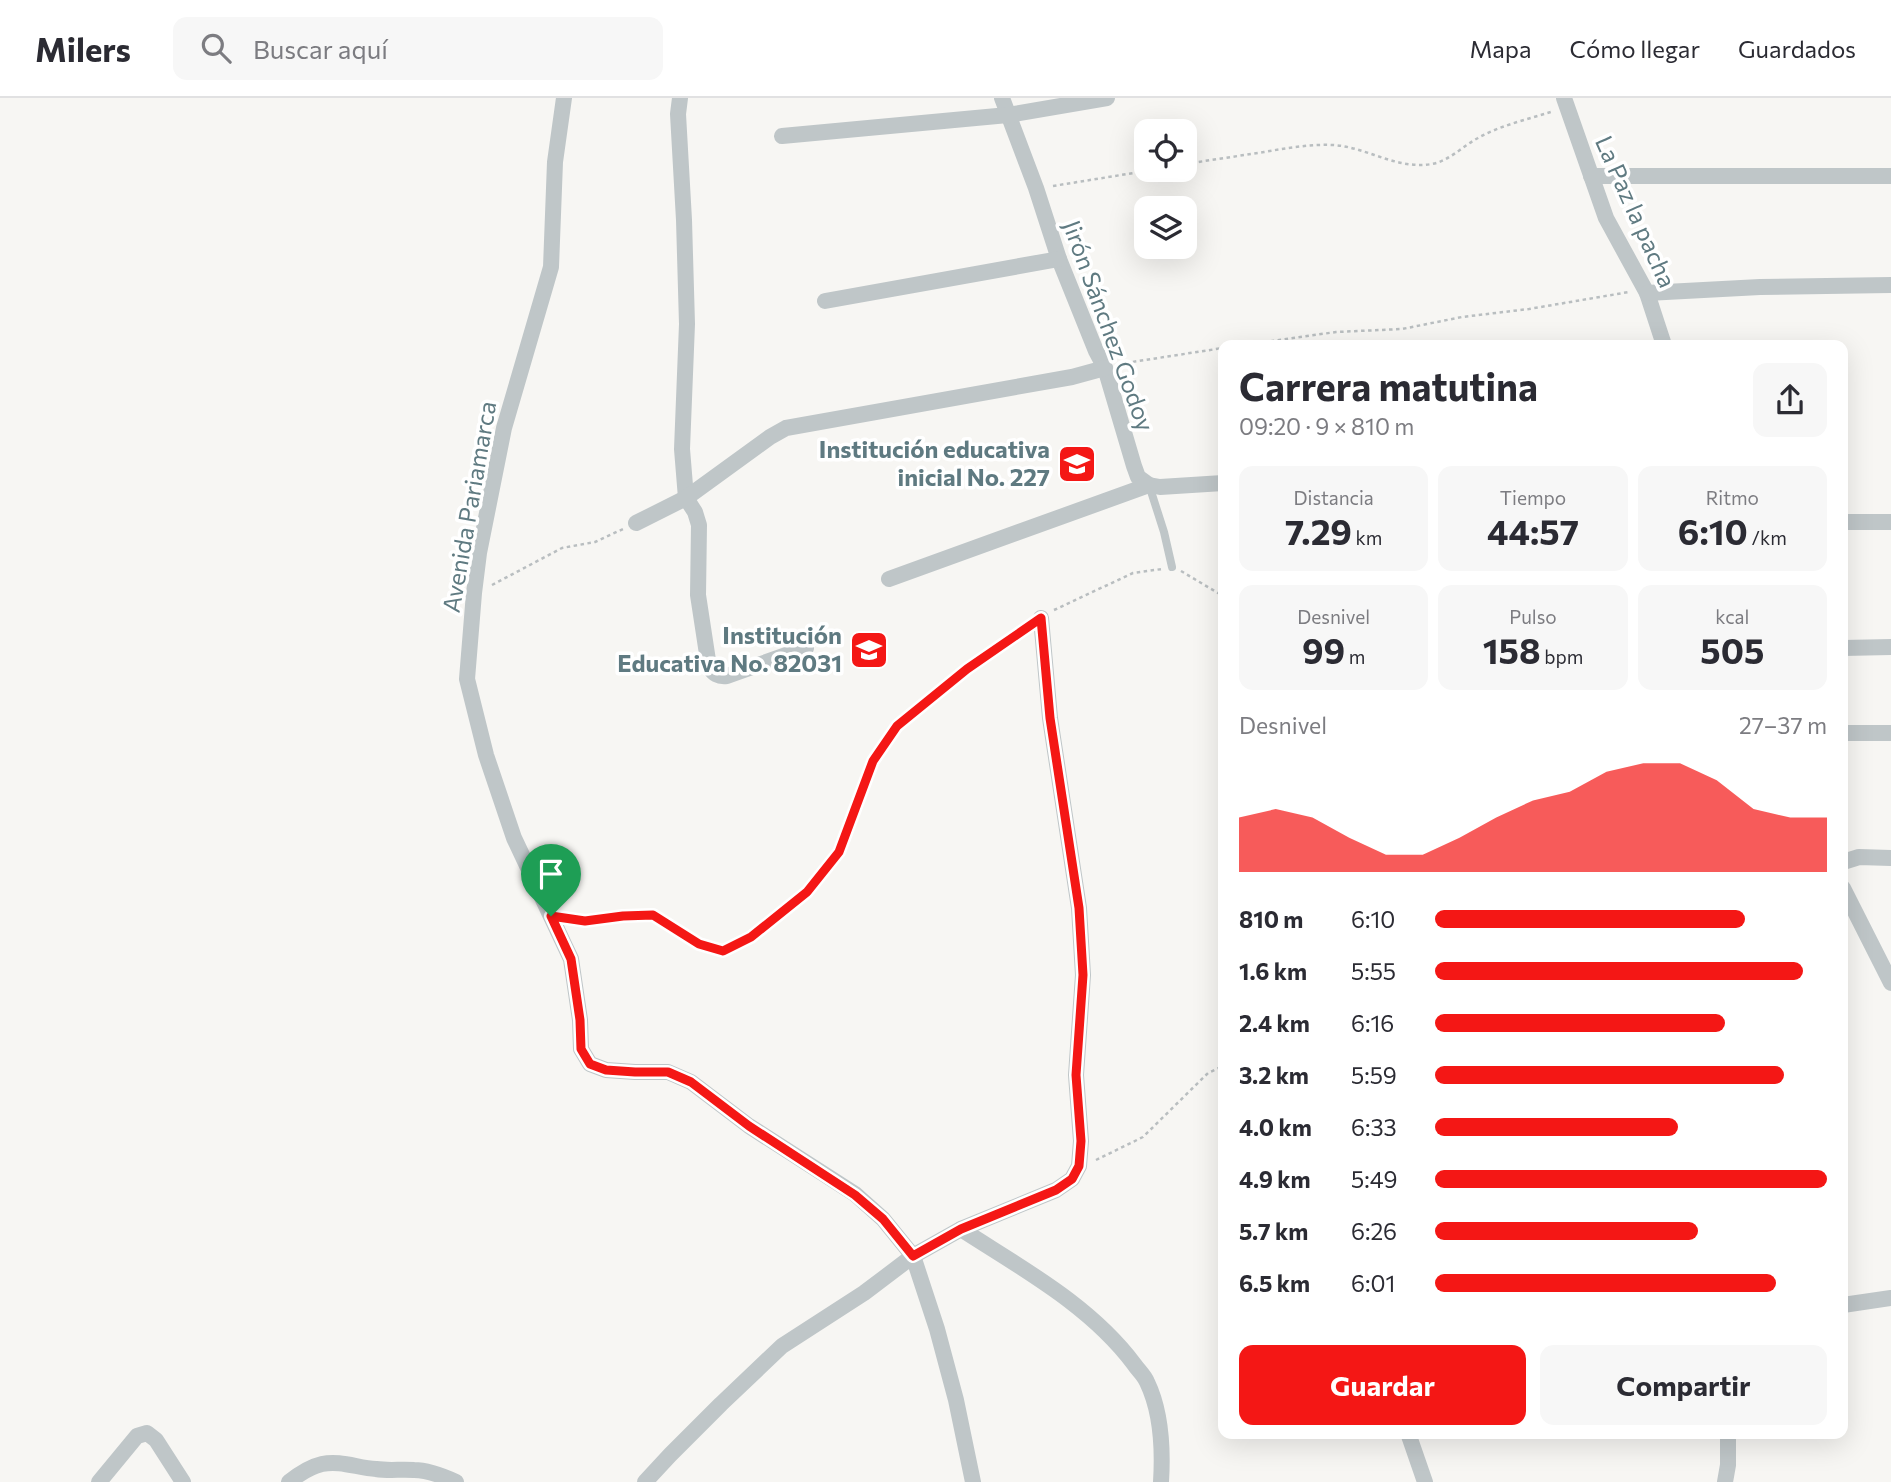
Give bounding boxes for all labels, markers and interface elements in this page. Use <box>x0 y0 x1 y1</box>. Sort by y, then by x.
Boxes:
search box <box>173 17 663 80</box>
text: Milers <box>35 28 131 69</box>
icon: search <box>197 29 235 67</box>
text: Buscar aquí <box>253 33 388 64</box>
text: Mapa <box>1469 34 1532 63</box>
text: Cómo llegar <box>1570 34 1700 63</box>
text: Guardados <box>1738 34 1856 63</box>
map controls <box>1134 119 1197 259</box>
button: locate <box>1134 119 1197 182</box>
street label: La Paz la pacha <box>1590 131 1683 292</box>
button: layers <box>1134 196 1197 259</box>
street label: Jirón Sánchez Godoy <box>1058 216 1161 435</box>
text: Carrera matutina <box>1239 362 1538 409</box>
button: share <box>1753 363 1827 437</box>
street label: Avenida Pariamarca <box>436 399 501 615</box>
text: 09:20 · 9 × 810 m <box>1239 412 1414 440</box>
place label: Institución educativa inicial No. 227 <box>819 434 1050 491</box>
school or university icon: Institución educativa inicial No. 227 <box>1056 443 1098 485</box>
text: Distancia <box>1294 486 1374 509</box>
text: Tiempo <box>1500 486 1566 509</box>
text: Ritmo <box>1706 486 1759 509</box>
text: 7.29 <box>1285 509 1352 552</box>
text: 44:57 <box>1487 509 1579 552</box>
text: 6:10 <box>1678 509 1748 552</box>
text: km <box>1352 526 1382 549</box>
text: /km <box>1748 526 1787 549</box>
text: Desnivel <box>1297 605 1370 628</box>
text: Pulso <box>1509 605 1557 628</box>
text: kcal <box>1715 605 1749 628</box>
place label: Institución Educativa No. 82031 <box>617 620 842 677</box>
text: 99 <box>1302 628 1345 671</box>
text: 158 <box>1483 628 1541 671</box>
text: 505 <box>1700 628 1764 671</box>
school or university icon: Institución Educativa No. 82031 <box>848 629 890 671</box>
text: m <box>1345 645 1365 668</box>
text: bpm <box>1541 645 1583 668</box>
text: Desnivel <box>1239 711 1327 739</box>
text: 27–37 m <box>1739 711 1827 739</box>
pin <box>521 844 581 916</box>
icon: arrive <box>532 855 570 893</box>
text: 810 m <box>1239 905 1303 933</box>
text: 6:10 <box>1351 905 1395 933</box>
text: 1.6 km <box>1239 957 1307 985</box>
text: 5:55 <box>1351 957 1396 985</box>
text: 2.4 km <box>1239 1009 1310 1037</box>
text: 6:16 <box>1351 1009 1394 1037</box>
text: 3.2 km <box>1239 1061 1309 1089</box>
text: 5:59 <box>1351 1061 1397 1089</box>
text: 4.0 km <box>1239 1113 1312 1141</box>
text: 6:33 <box>1351 1113 1397 1141</box>
text: 4.9 km <box>1239 1165 1311 1193</box>
text: 5:49 <box>1351 1165 1397 1193</box>
text: 5.7 km <box>1239 1217 1308 1245</box>
text: 6:26 <box>1351 1217 1397 1245</box>
text: 6.5 km <box>1239 1269 1310 1297</box>
text: 6:01 <box>1351 1269 1395 1297</box>
button: Guardar <box>1239 1345 1526 1425</box>
button: Compartir <box>1540 1345 1827 1425</box>

